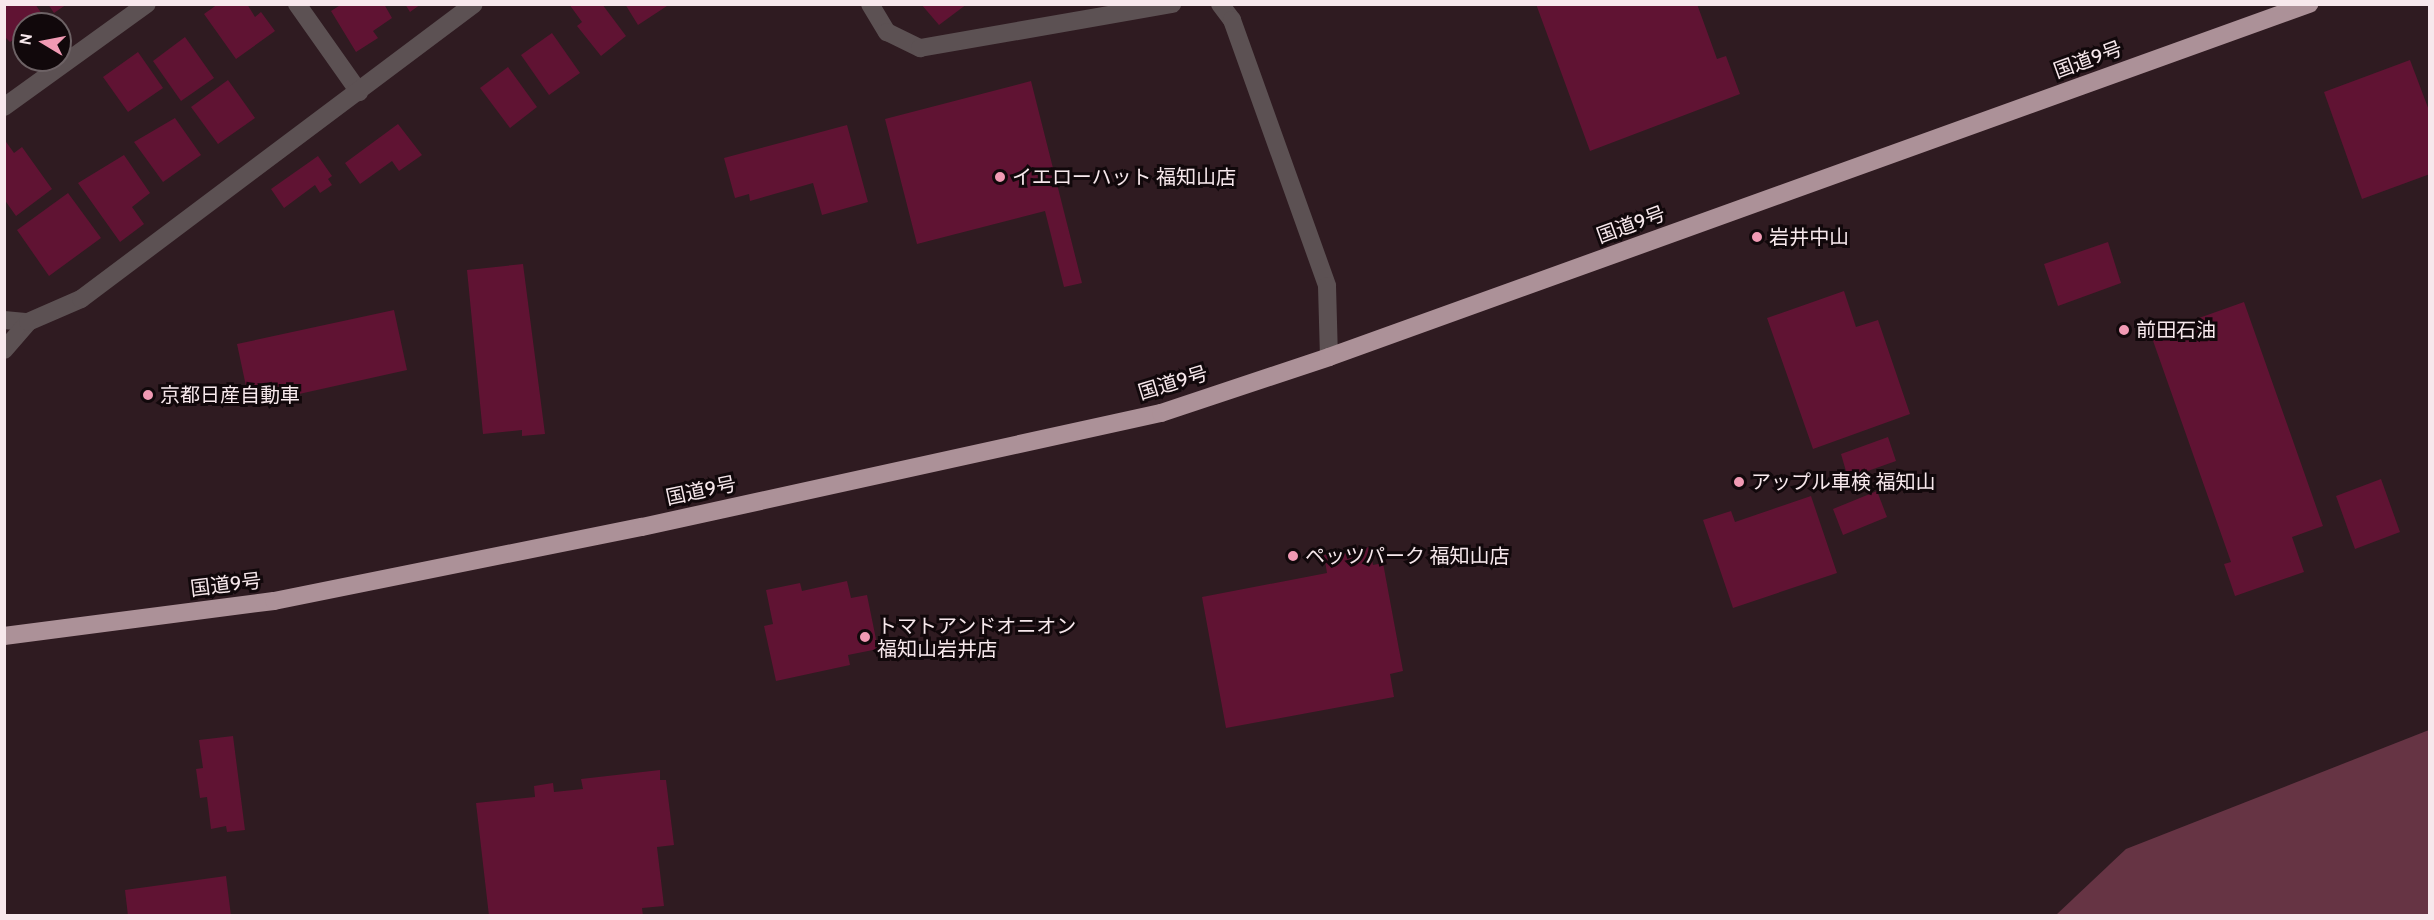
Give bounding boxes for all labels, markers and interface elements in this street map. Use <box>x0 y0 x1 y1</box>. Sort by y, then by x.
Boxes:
north arrow <box>12 12 72 72</box>
text: N <box>15 32 36 46</box>
street label: 国道9号 <box>2050 37 2126 83</box>
place label: イエローハット 福知山店 <box>1012 165 1236 189</box>
marker: イエローハット 福知山店 <box>993 170 1007 184</box>
street label: 国道9号 <box>1593 202 1669 248</box>
place label: 岩井中山 <box>1769 225 1849 249</box>
marker: 岩井中山 <box>1750 230 1764 244</box>
place label: 前田石油 <box>2136 318 2216 342</box>
marker: 前田石油 <box>2117 323 2131 337</box>
street label: 国道9号 <box>1135 361 1211 405</box>
place label: 京都日産自動車 <box>160 383 300 407</box>
marker: 京都日産自動車 <box>141 388 155 402</box>
place label: アップル車検 福知山 <box>1751 470 1935 494</box>
street label: 国道9号 <box>664 472 738 510</box>
marker: アップル車検 福知山 <box>1732 475 1746 489</box>
place label: ペッツパーク 福知山店 <box>1305 544 1509 568</box>
marker: ペッツパーク 福知山店 <box>1286 549 1300 563</box>
street label: 国道9号 <box>189 569 263 601</box>
place label: トマトアンドオニオン 福知山岩井店 <box>877 614 1077 661</box>
marker: トマトアンドオニオン 福知山岩井店 <box>858 630 872 644</box>

